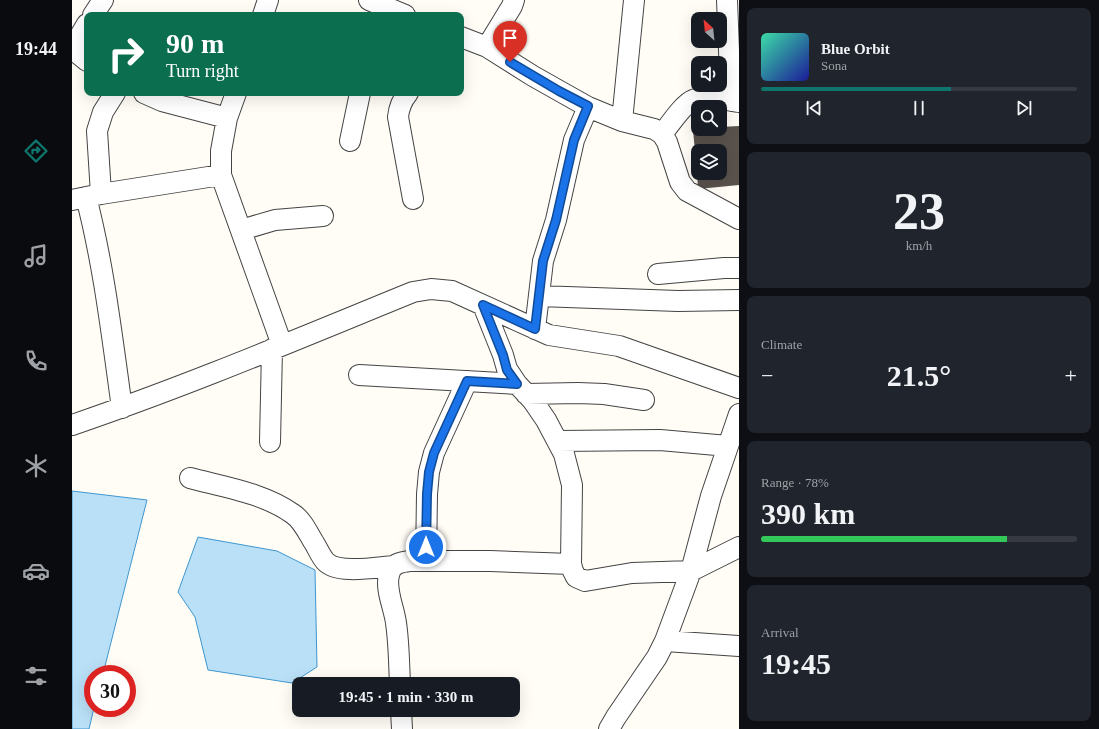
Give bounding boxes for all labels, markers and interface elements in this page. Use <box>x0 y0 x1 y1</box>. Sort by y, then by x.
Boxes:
north arrow <box>691 12 727 48</box>
map controls <box>691 12 727 180</box>
pin <box>493 21 527 62</box>
icon: arrive <box>499 27 521 49</box>
icon: right <box>100 28 152 80</box>
text: 90 m <box>166 28 224 59</box>
text: 19:44 <box>15 39 57 59</box>
text: Blue Orbit <box>821 41 890 57</box>
button: sound <box>691 56 727 92</box>
text: Sona <box>821 58 847 73</box>
text: Turn right <box>166 61 239 81</box>
icon: previous <box>803 97 825 119</box>
icon: pause <box>908 97 930 119</box>
icon: next <box>1013 97 1035 119</box>
button: search <box>691 100 727 136</box>
icon: directions <box>22 137 50 165</box>
button: layers <box>691 144 727 180</box>
text: 23 <box>893 183 945 240</box>
text: km/h <box>906 238 932 253</box>
icon: music <box>22 242 50 270</box>
text: Climate <box>761 337 802 352</box>
icon: phone <box>22 347 50 375</box>
text: 21.5° <box>887 359 951 392</box>
text: − <box>761 363 773 388</box>
text: + <box>1065 363 1077 388</box>
icon: climate <box>22 452 50 480</box>
text: Range · 78% <box>761 475 829 490</box>
text: 390 km <box>761 497 855 530</box>
position arrow <box>405 526 447 568</box>
icon: car <box>22 557 50 585</box>
text: Arrival <box>761 625 799 640</box>
text: 19:45 <box>761 647 831 680</box>
icon: filters <box>22 662 50 690</box>
speed limit sign: 30 <box>84 665 136 717</box>
text: 19:45 · 1 min · 330 m <box>339 689 474 705</box>

